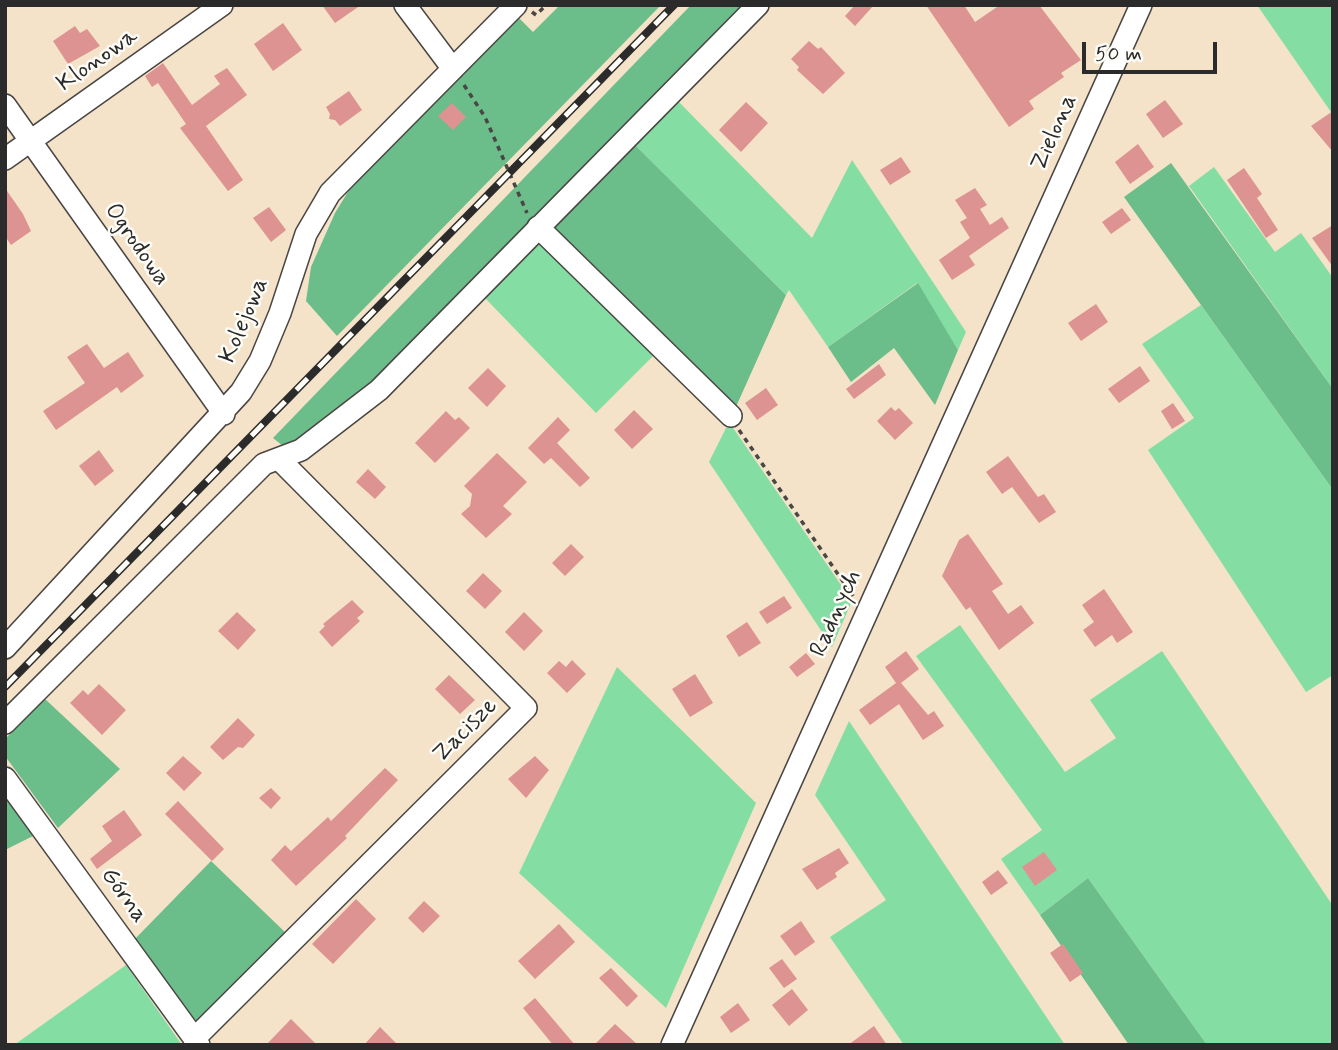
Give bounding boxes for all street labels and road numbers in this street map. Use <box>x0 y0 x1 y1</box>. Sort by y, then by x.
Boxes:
street label: Klonowa <box>52 23 144 99</box>
street label: Zielona <box>1025 90 1085 176</box>
street label: Ogrodowa <box>97 198 175 292</box>
street label: Kolejowa <box>214 274 276 368</box>
street label: Radnych <box>805 566 869 662</box>
street label: Zacisze <box>428 693 504 769</box>
street label: Górna <box>93 863 153 929</box>

